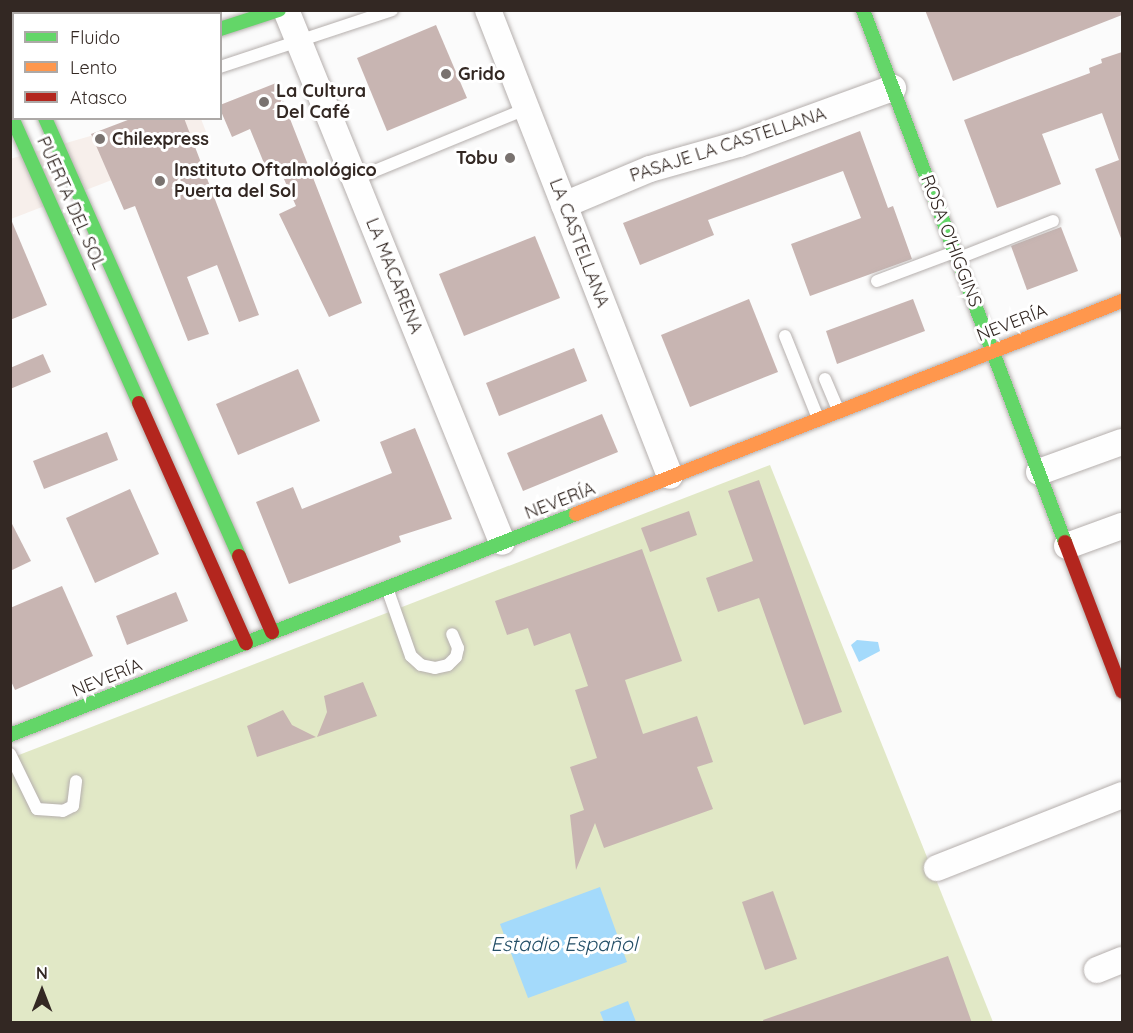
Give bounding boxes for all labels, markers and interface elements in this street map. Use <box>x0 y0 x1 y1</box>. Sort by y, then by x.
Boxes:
legend <box>12 12 222 120</box>
text: Fluido <box>70 26 120 49</box>
text: Lento <box>70 56 117 79</box>
place label: Grido <box>458 63 505 85</box>
marker: Grido <box>439 67 453 81</box>
place label: La Cultura Del Café <box>276 81 366 124</box>
text: Atasco <box>70 86 127 109</box>
marker: La Cultura Del Café <box>257 95 271 109</box>
street label: PASAJE LA CASTELLANA <box>627 103 829 187</box>
place label: Chilexpress <box>112 128 209 150</box>
marker: Chilexpress <box>93 132 107 146</box>
street label: PUERTA DEL SOL <box>32 133 110 273</box>
place label: Tobu <box>456 147 498 169</box>
marker: Tobu <box>503 151 517 165</box>
place label: Instituto Oftalmológico Puerta del Sol <box>174 160 377 202</box>
marker: Instituto Oftalmológico Puerta del Sol <box>151 172 169 190</box>
street label: ROSA O'HIGGINS <box>916 172 986 310</box>
street label: LA CASTELLANA <box>544 176 614 310</box>
street label: LA MACARENA <box>361 215 427 337</box>
street label: NEVERÍA <box>974 300 1050 346</box>
street label: NEVERÍA <box>522 478 598 524</box>
street label: NEVERÍA <box>69 654 145 702</box>
water label: Estadio Español <box>491 931 637 955</box>
north arrow <box>12 961 72 1021</box>
text: N <box>36 963 48 983</box>

